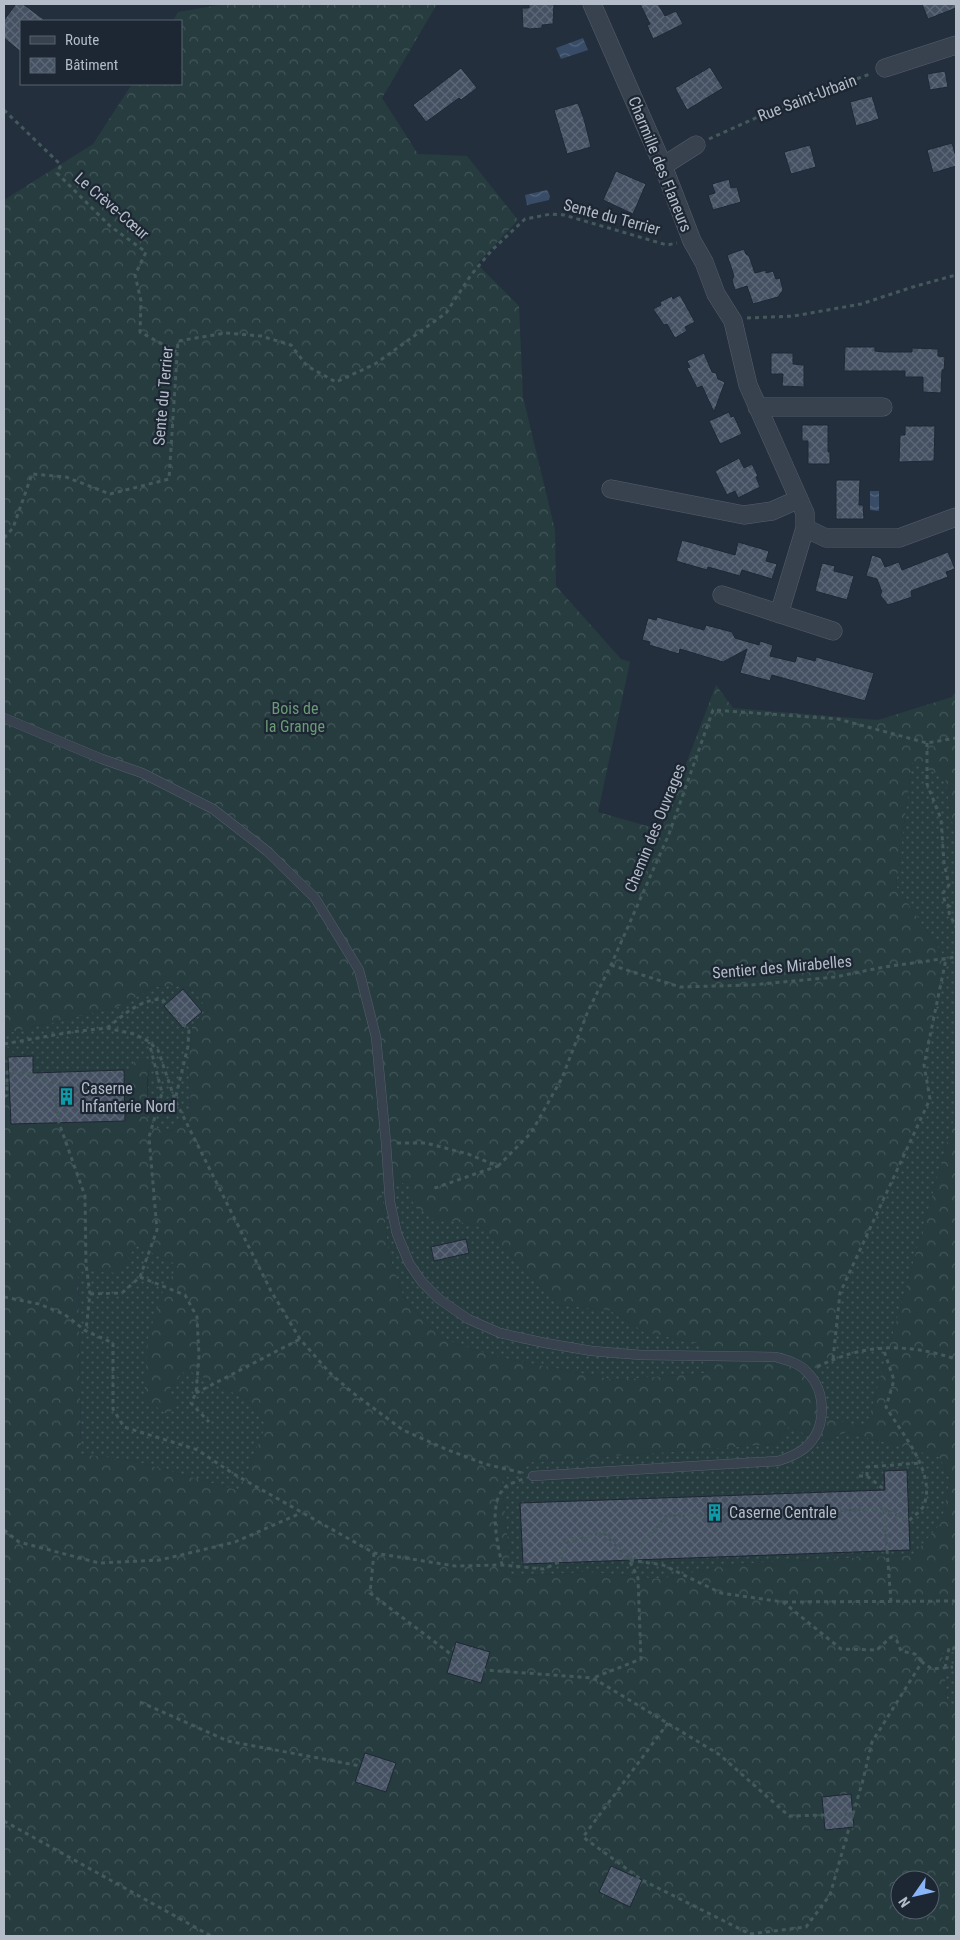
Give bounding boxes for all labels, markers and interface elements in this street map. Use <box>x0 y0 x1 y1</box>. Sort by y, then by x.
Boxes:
legend <box>20 20 182 85</box>
text: Route <box>65 31 99 49</box>
text: Bâtiment <box>65 56 118 74</box>
street label: Rue Saint-Urbain <box>755 70 859 126</box>
street label: Charmille des Flaneurs <box>624 94 696 234</box>
street label: Le Crève-Cœur <box>71 169 153 244</box>
street label: Sente du Terrier <box>562 195 663 239</box>
street label: Sente du Terrier <box>149 346 177 446</box>
park label: Bois de la Grange <box>265 699 325 736</box>
street label: Chemin des Ouvrages <box>621 761 689 895</box>
street label: Sentier des Mirabelles <box>711 951 853 983</box>
place label: Caserne Infanterie Nord <box>81 1079 176 1116</box>
building icon: Caserne Infanterie Nord <box>57 1087 77 1107</box>
building icon: Caserne Centrale <box>705 1502 725 1522</box>
place label: Caserne Centrale <box>729 1503 837 1522</box>
north arrow <box>890 1870 940 1920</box>
text: N <box>895 1894 913 1910</box>

